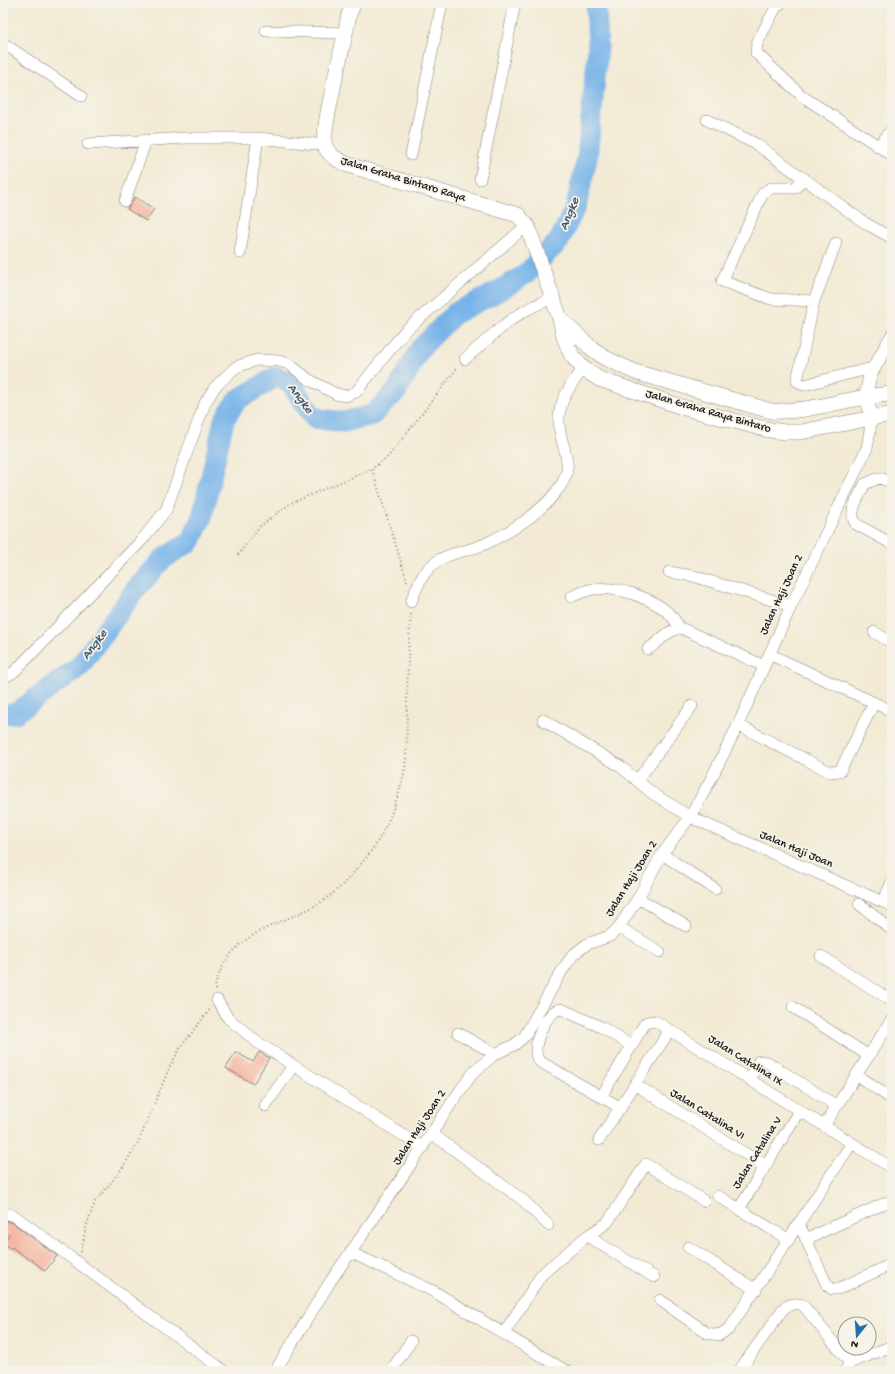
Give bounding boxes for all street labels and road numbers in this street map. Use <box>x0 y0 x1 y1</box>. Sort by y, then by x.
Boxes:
street label: Jalan Graha Bintaro Raya <box>339 154 468 206</box>
street label: Jalan Graha Raya Bintaro <box>644 387 772 437</box>
street label: Jalan Haji Joan 2 <box>757 553 807 637</box>
street label: Jalan Haji Joan <box>757 828 835 872</box>
street label: Jalan Haji Joan 2 <box>603 838 661 920</box>
street label: Jalan Catalina IX <box>705 1032 785 1090</box>
street label: Jalan Catalina VI <box>667 1086 747 1144</box>
street label: Jalan Haji Joan 2 <box>390 1088 450 1168</box>
street label: Jalan Catalina V <box>730 1114 786 1192</box>

